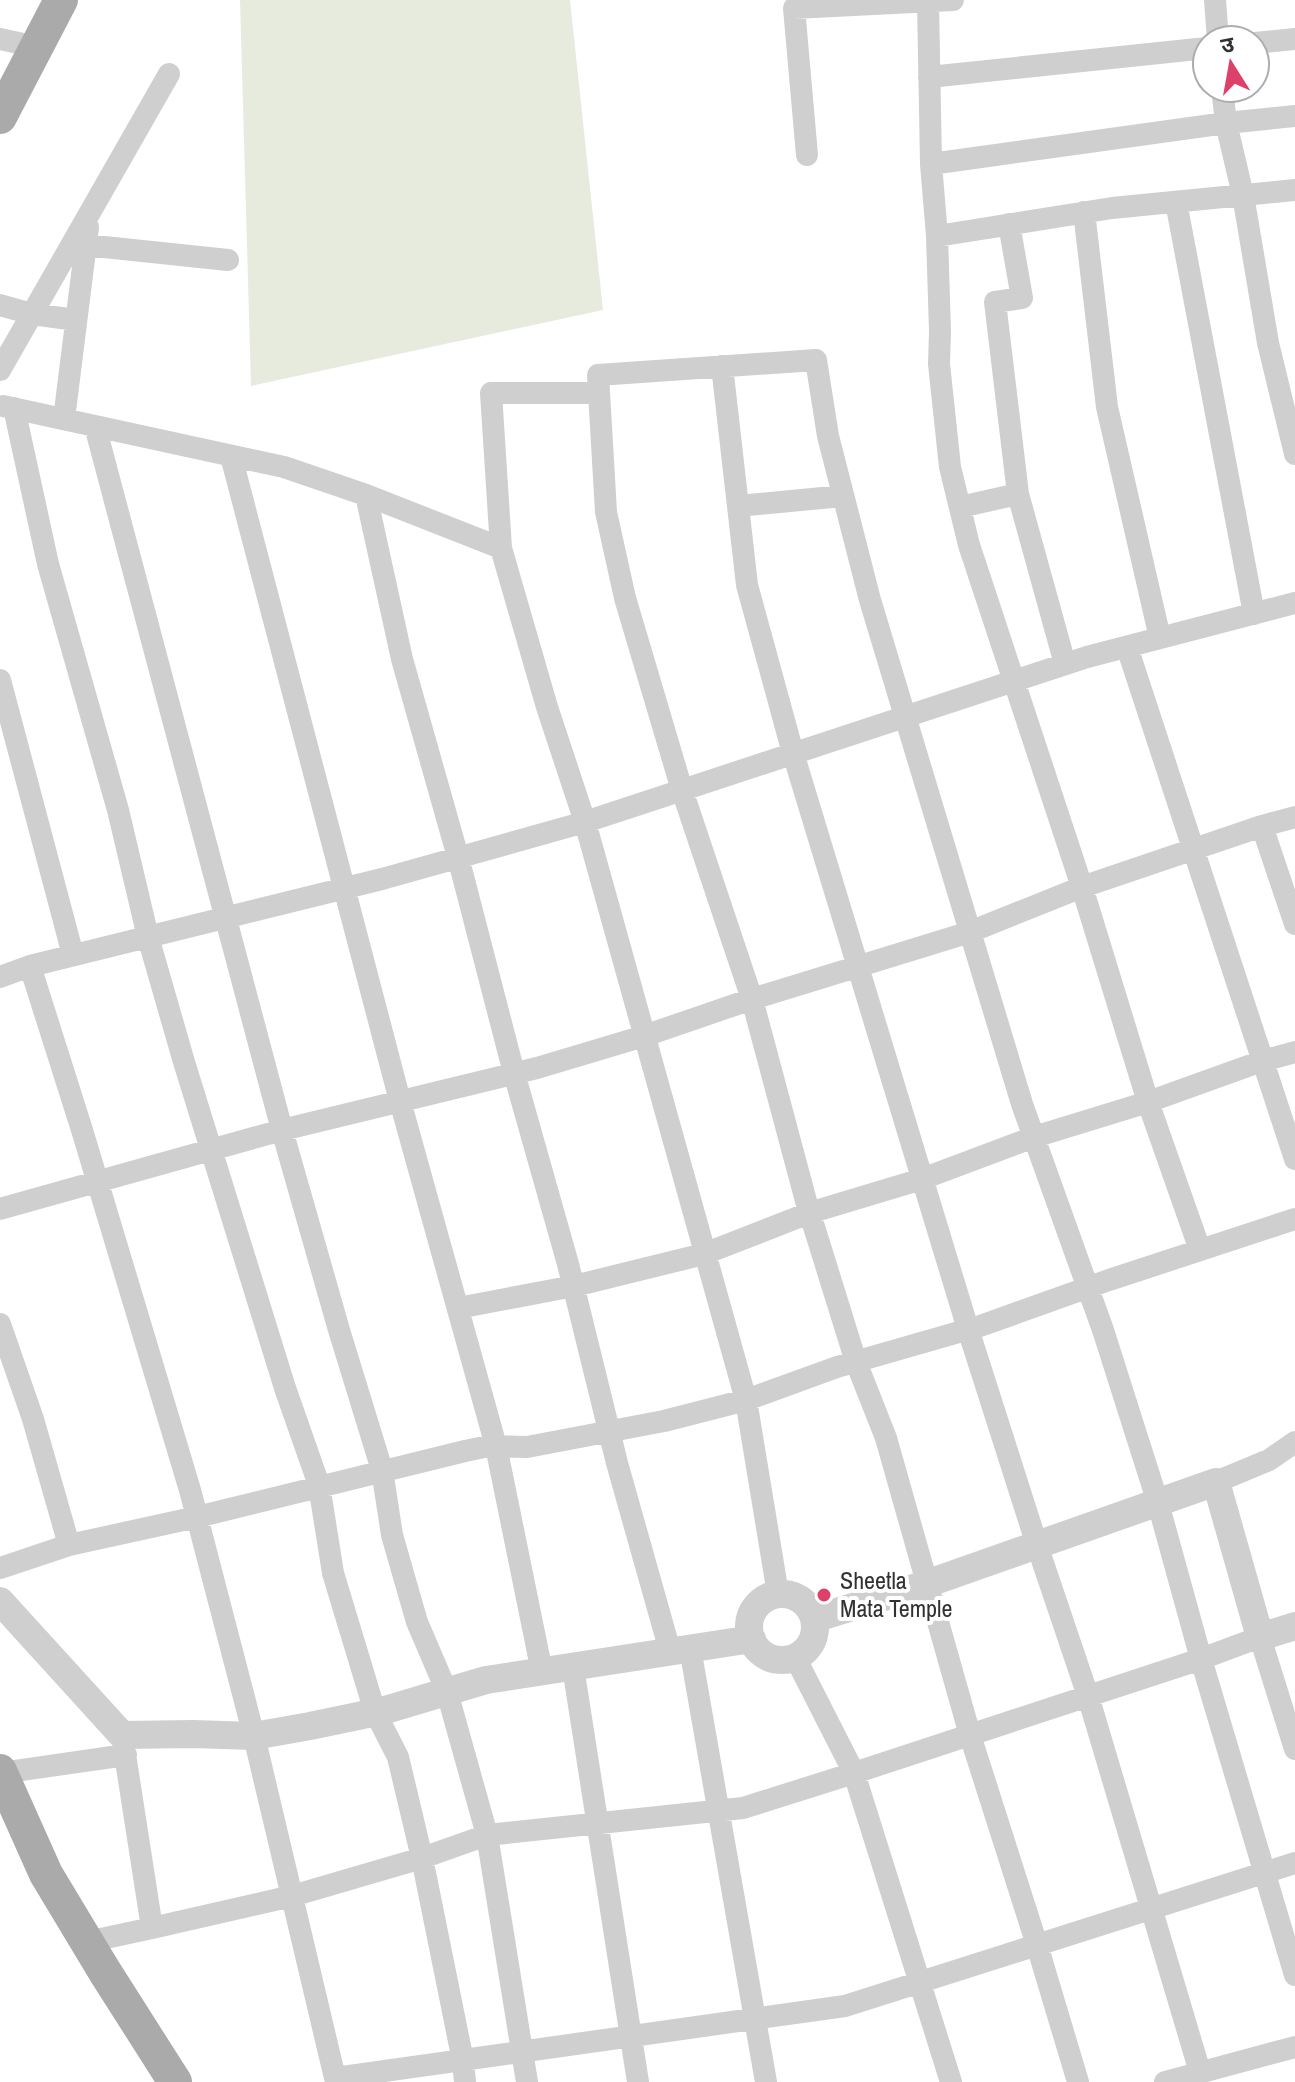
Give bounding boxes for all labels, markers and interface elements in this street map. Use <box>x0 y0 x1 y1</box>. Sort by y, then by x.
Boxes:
north arrow <box>1191 24 1271 104</box>
text: उ <box>1218 28 1237 60</box>
place label: Sheetla Mata Temple <box>840 1564 952 1624</box>
marker: Sheetla Mata Temple <box>815 1586 833 1604</box>

